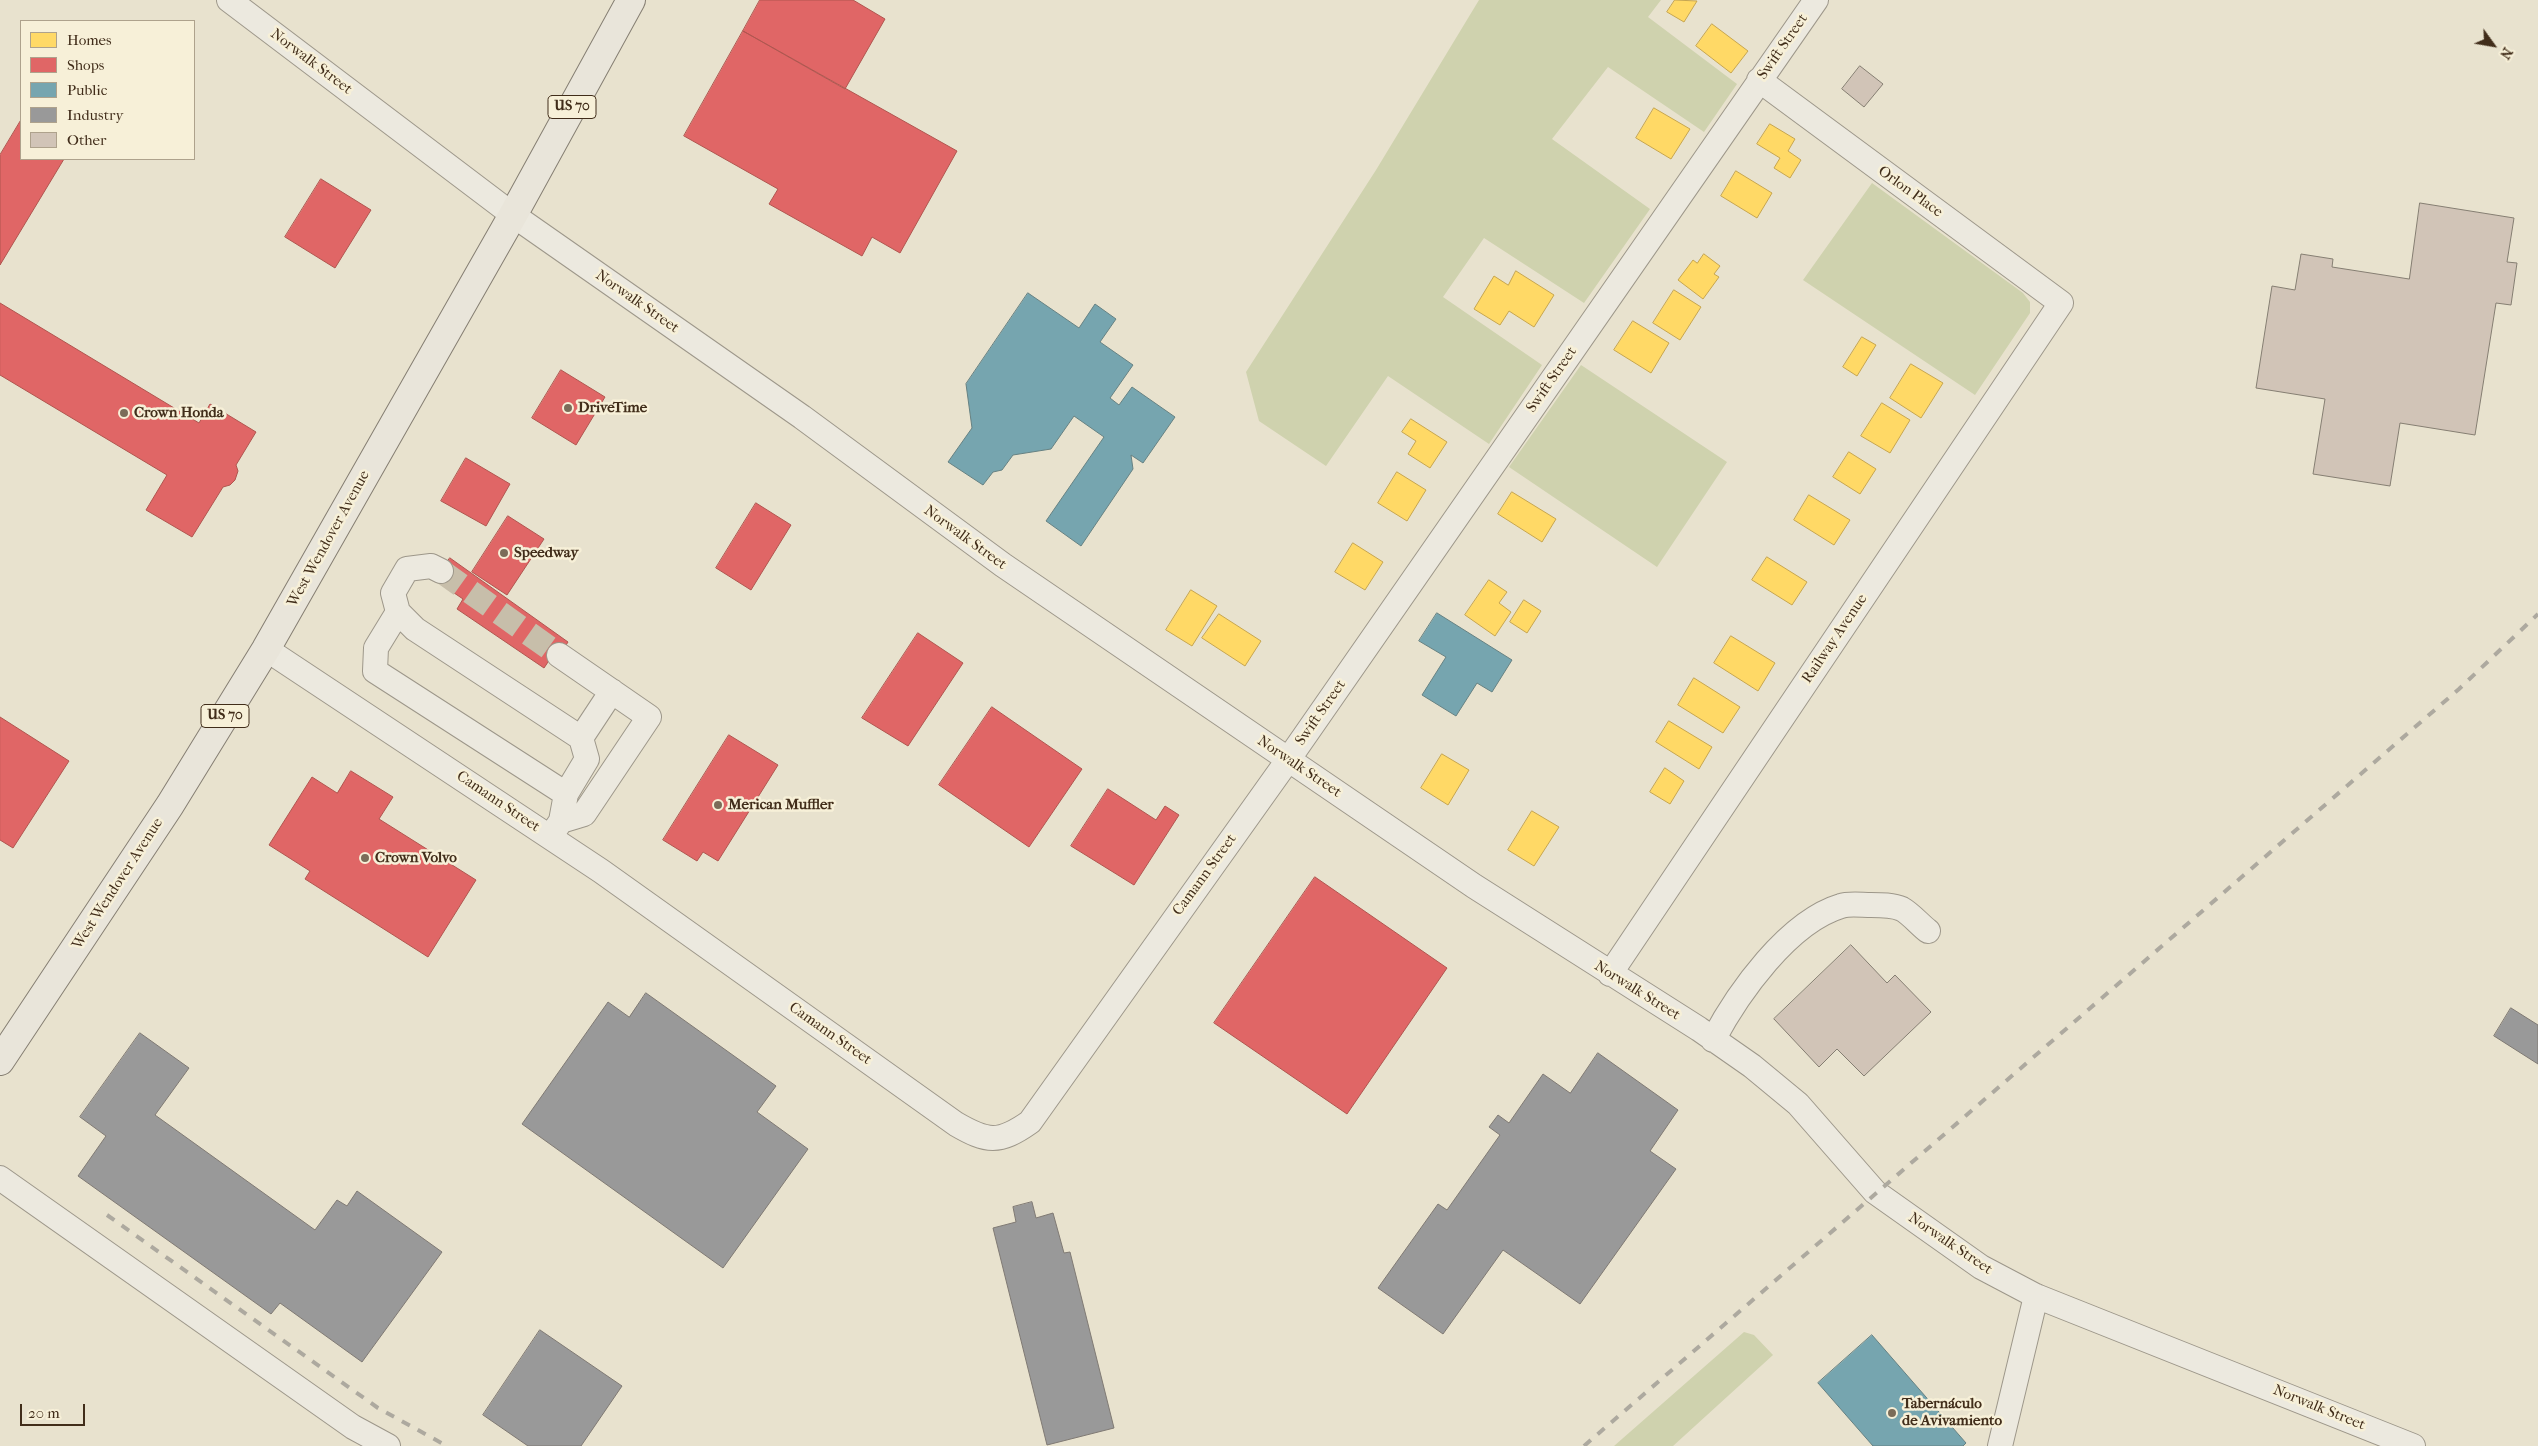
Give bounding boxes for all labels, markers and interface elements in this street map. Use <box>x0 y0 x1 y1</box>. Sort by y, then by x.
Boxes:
street label: Swift Street <box>1754 11 1812 83</box>
legend <box>20 20 195 160</box>
north arrow <box>2468 20 2518 70</box>
street label: Norwalk Street <box>267 25 355 99</box>
text: Homes <box>67 31 112 49</box>
text: N <box>2496 44 2516 62</box>
text: Shops <box>67 56 104 74</box>
text: Public <box>67 81 107 99</box>
road number: US 70 <box>548 95 596 118</box>
text: Industry <box>67 106 123 124</box>
text: Other <box>67 131 106 149</box>
street label: Orlon Place <box>1874 162 1946 222</box>
street label: Norwalk Street <box>592 267 682 337</box>
street label: Swift Street <box>1523 344 1581 416</box>
place label: DriveTime <box>578 399 647 417</box>
marker: DriveTime <box>562 402 574 414</box>
place label: Crown Honda <box>134 404 224 422</box>
marker: Crown Honda <box>118 407 130 419</box>
street label: West Wendover Avenue <box>284 468 374 610</box>
street label: Norwalk Street <box>920 502 1010 574</box>
place label: Speedway <box>514 544 578 562</box>
marker: Speedway <box>498 547 510 559</box>
street label: Railway Avenue <box>1799 591 1871 687</box>
street label: Swift Street <box>1292 677 1350 749</box>
road number: US 70 <box>201 704 249 728</box>
street label: Norwalk Street <box>1253 732 1345 802</box>
street label: Camann Street <box>453 768 543 836</box>
place label: Merican Muffler <box>728 796 834 814</box>
marker: Merican Muffler <box>712 799 724 811</box>
street label: West Wendover Avenue <box>69 815 167 953</box>
street label: Camann Street <box>1169 831 1241 919</box>
place label: Crown Volvo <box>375 849 457 867</box>
marker: Crown Volvo <box>359 852 371 864</box>
street label: Norwalk Street <box>1591 957 1683 1025</box>
street label: Camann Street <box>785 999 875 1069</box>
street label: Norwalk Street <box>1904 1209 1996 1279</box>
street label: Norwalk Street <box>2270 1381 2368 1435</box>
scale bar <box>22 1394 88 1426</box>
place label: Tabernáculo de Avivamiento <box>1902 1395 2002 1430</box>
text: 20 m <box>28 1404 60 1422</box>
marker: Tabernáculo de Avivamiento <box>1886 1407 1898 1419</box>

